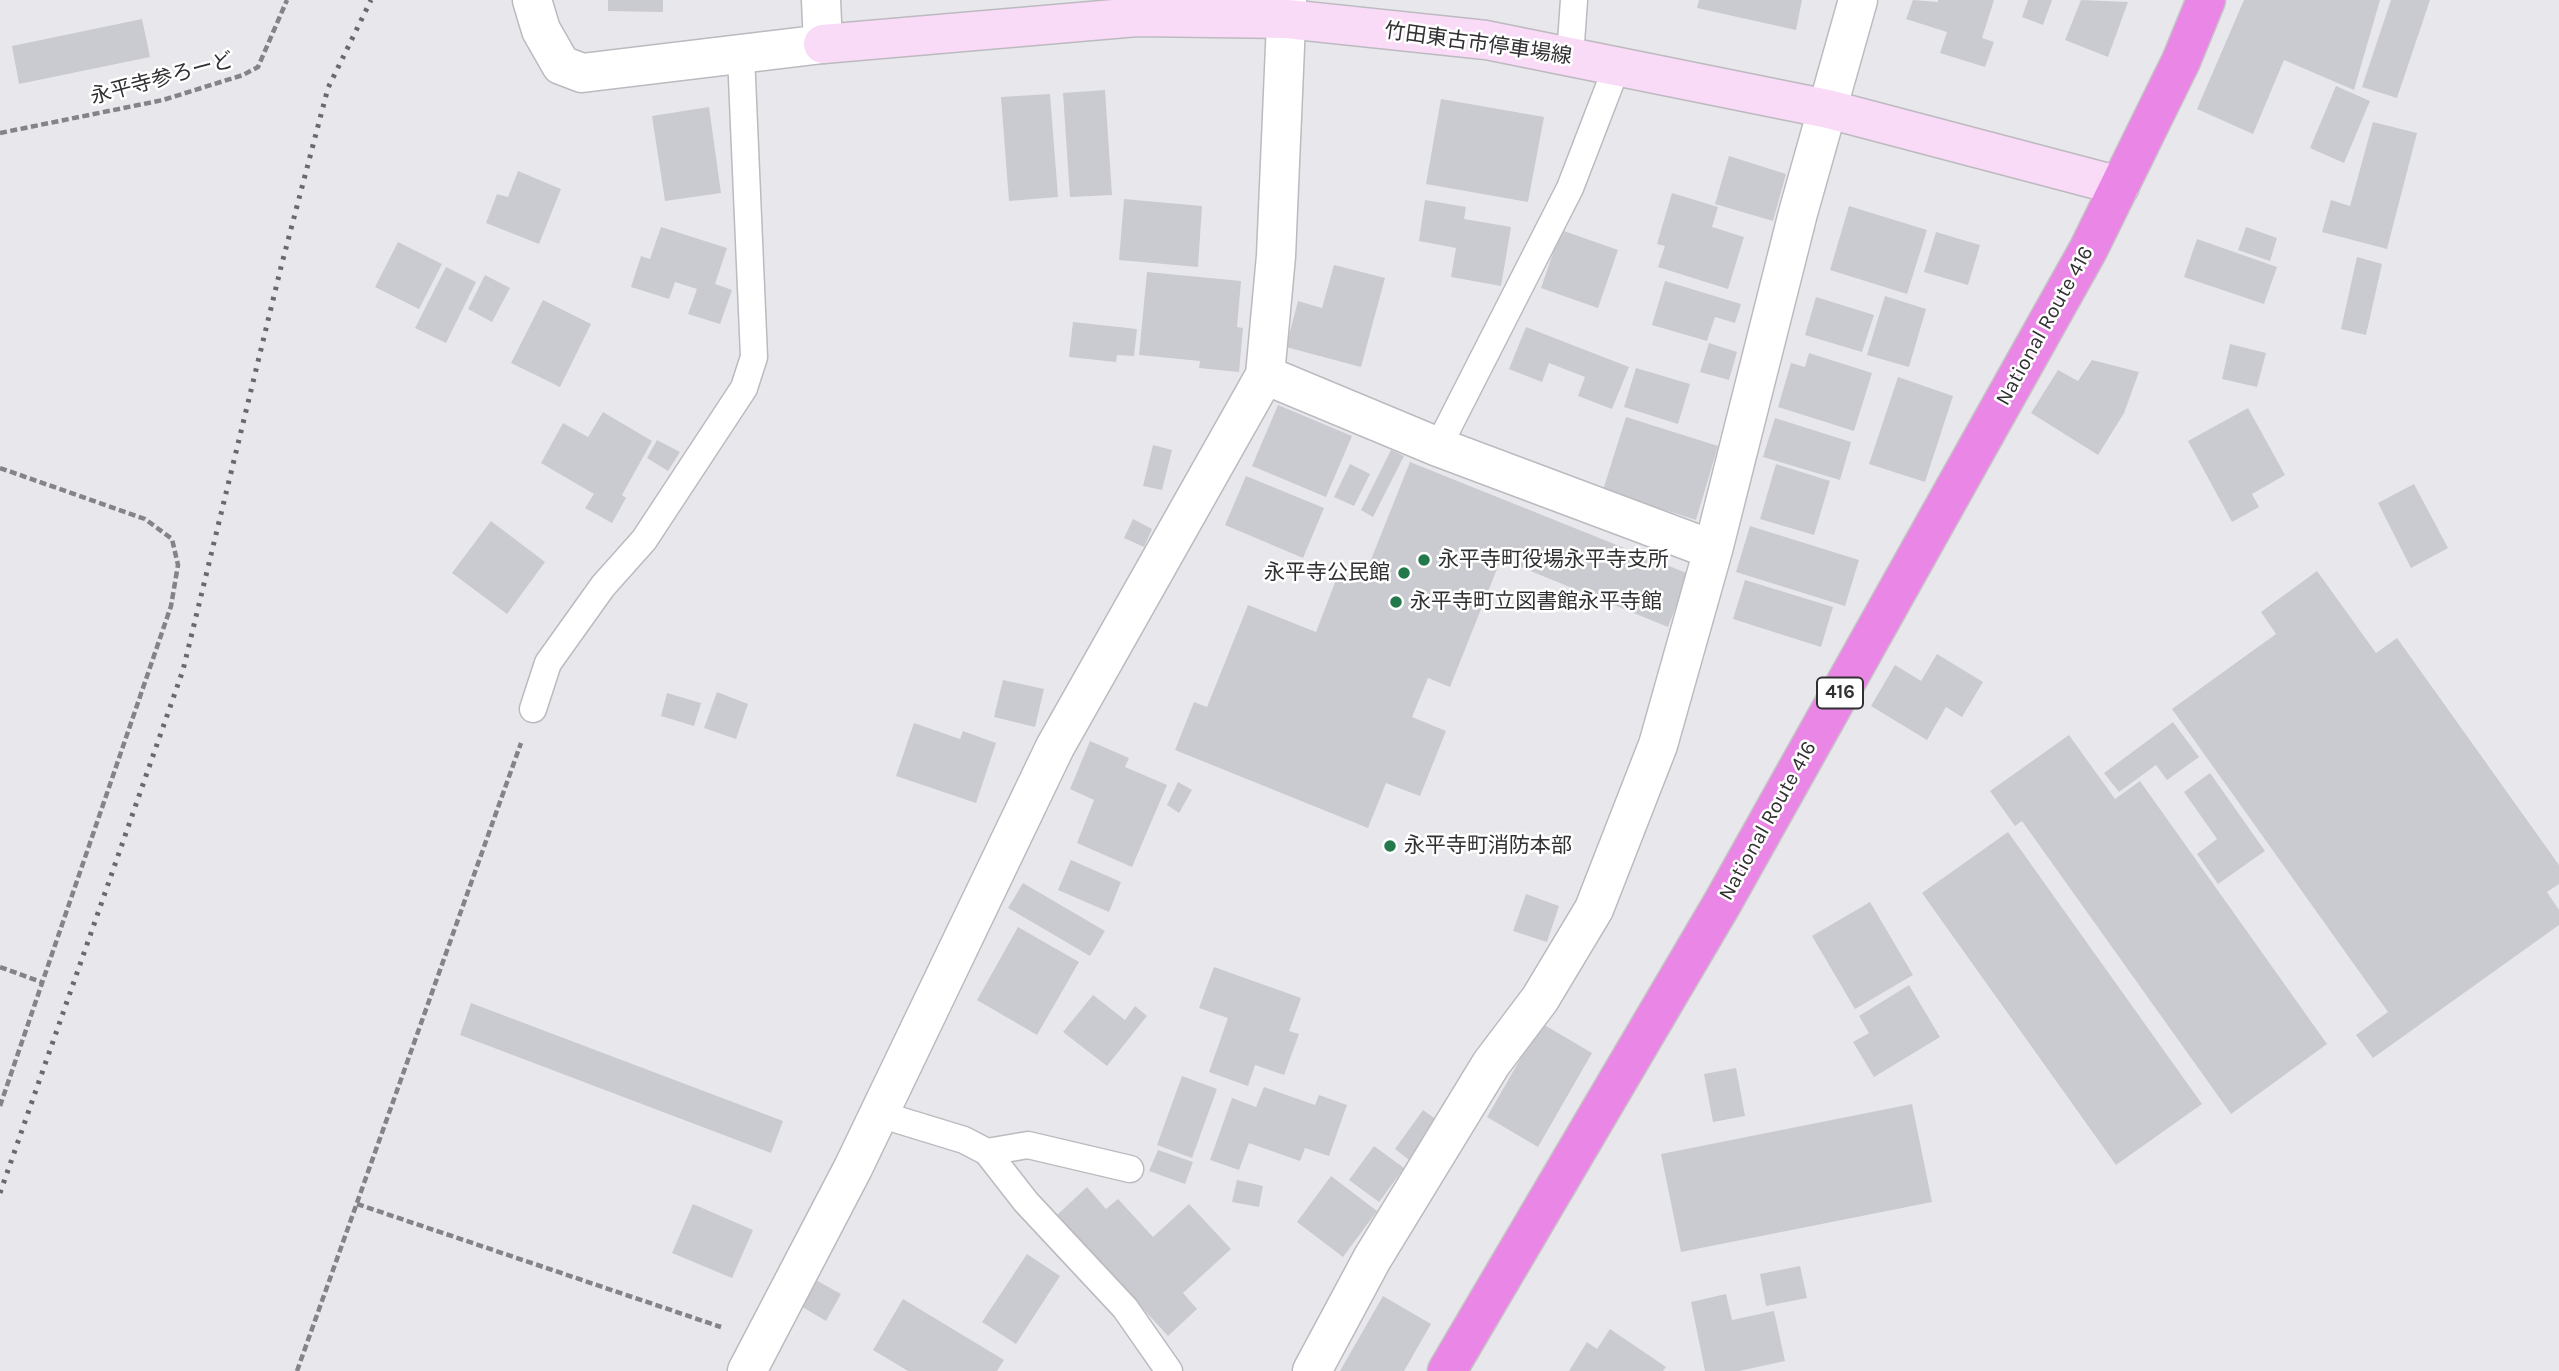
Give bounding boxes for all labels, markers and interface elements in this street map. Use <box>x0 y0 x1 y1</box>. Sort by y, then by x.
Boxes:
street label: 竹田東古市停車場線 <box>1383 18 1573 70</box>
street label: 永平寺参ろーど <box>88 48 236 110</box>
street label: National Route 416 <box>1991 242 2099 410</box>
place label: 永平寺町役場永平寺支所 <box>1438 547 1669 573</box>
marker: 永平寺町役場永平寺支所 <box>1416 552 1432 568</box>
place label: 永平寺公民館 <box>1264 560 1390 586</box>
marker: 永平寺公民館 <box>1396 565 1412 581</box>
place label: 永平寺町立図書館永平寺館 <box>1410 589 1662 615</box>
marker: 永平寺町立図書館永平寺館 <box>1388 594 1404 610</box>
road number: 416 <box>1817 678 1863 708</box>
street label: National Route 416 <box>1714 737 1822 905</box>
place label: 永平寺町消防本部 <box>1404 833 1572 859</box>
marker: 永平寺町消防本部 <box>1382 838 1398 854</box>

